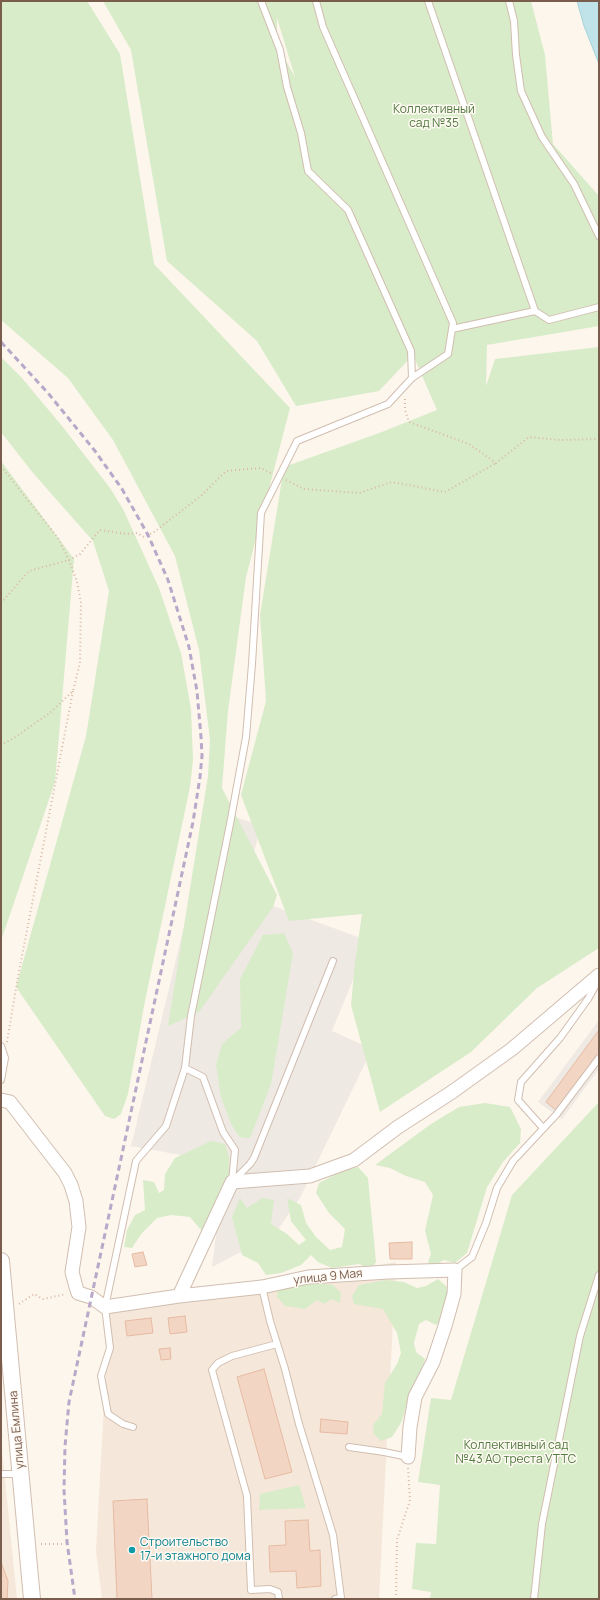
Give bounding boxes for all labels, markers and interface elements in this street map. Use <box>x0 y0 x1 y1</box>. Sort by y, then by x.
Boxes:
park label: Коллективный сад №35 <box>393 103 475 131</box>
street label: улица 9 Мая <box>293 1266 363 1288</box>
street label: улица Емлина <box>6 1390 28 1470</box>
park label: Коллективный сад №43 АО треста УТТС <box>456 1439 576 1467</box>
place label: Строительство 17-и этажного дома <box>140 1536 251 1564</box>
marker: Строительство 17-и этажного дома <box>127 1545 137 1555</box>

